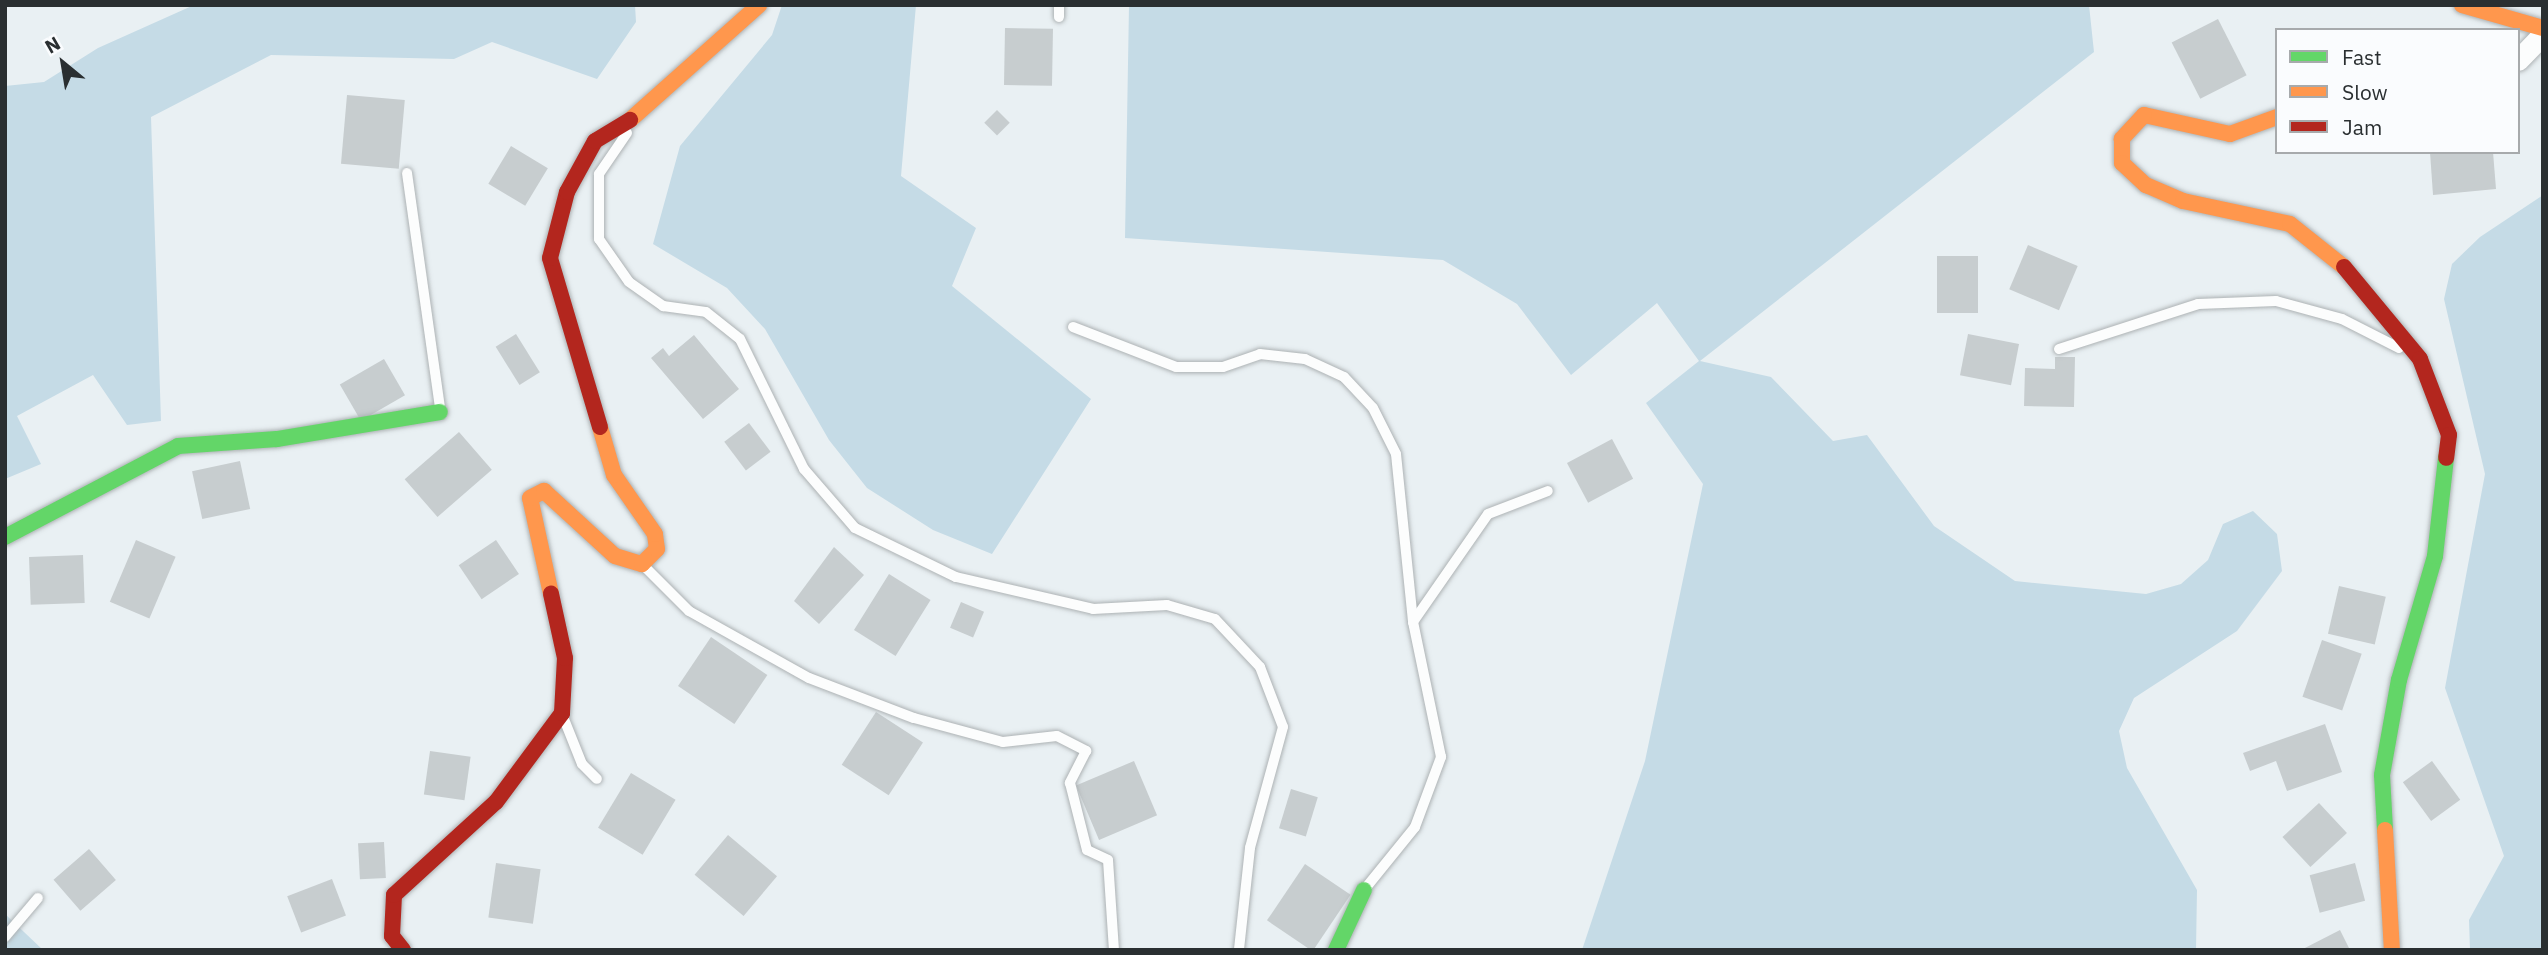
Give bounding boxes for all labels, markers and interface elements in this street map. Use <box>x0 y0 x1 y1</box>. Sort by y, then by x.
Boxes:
north arrow <box>28 28 98 98</box>
legend <box>2275 28 2520 154</box>
text: N <box>41 31 64 59</box>
text: Fast <box>2342 43 2382 71</box>
text: Slow <box>2342 78 2388 106</box>
text: Jam <box>2342 113 2382 141</box>

